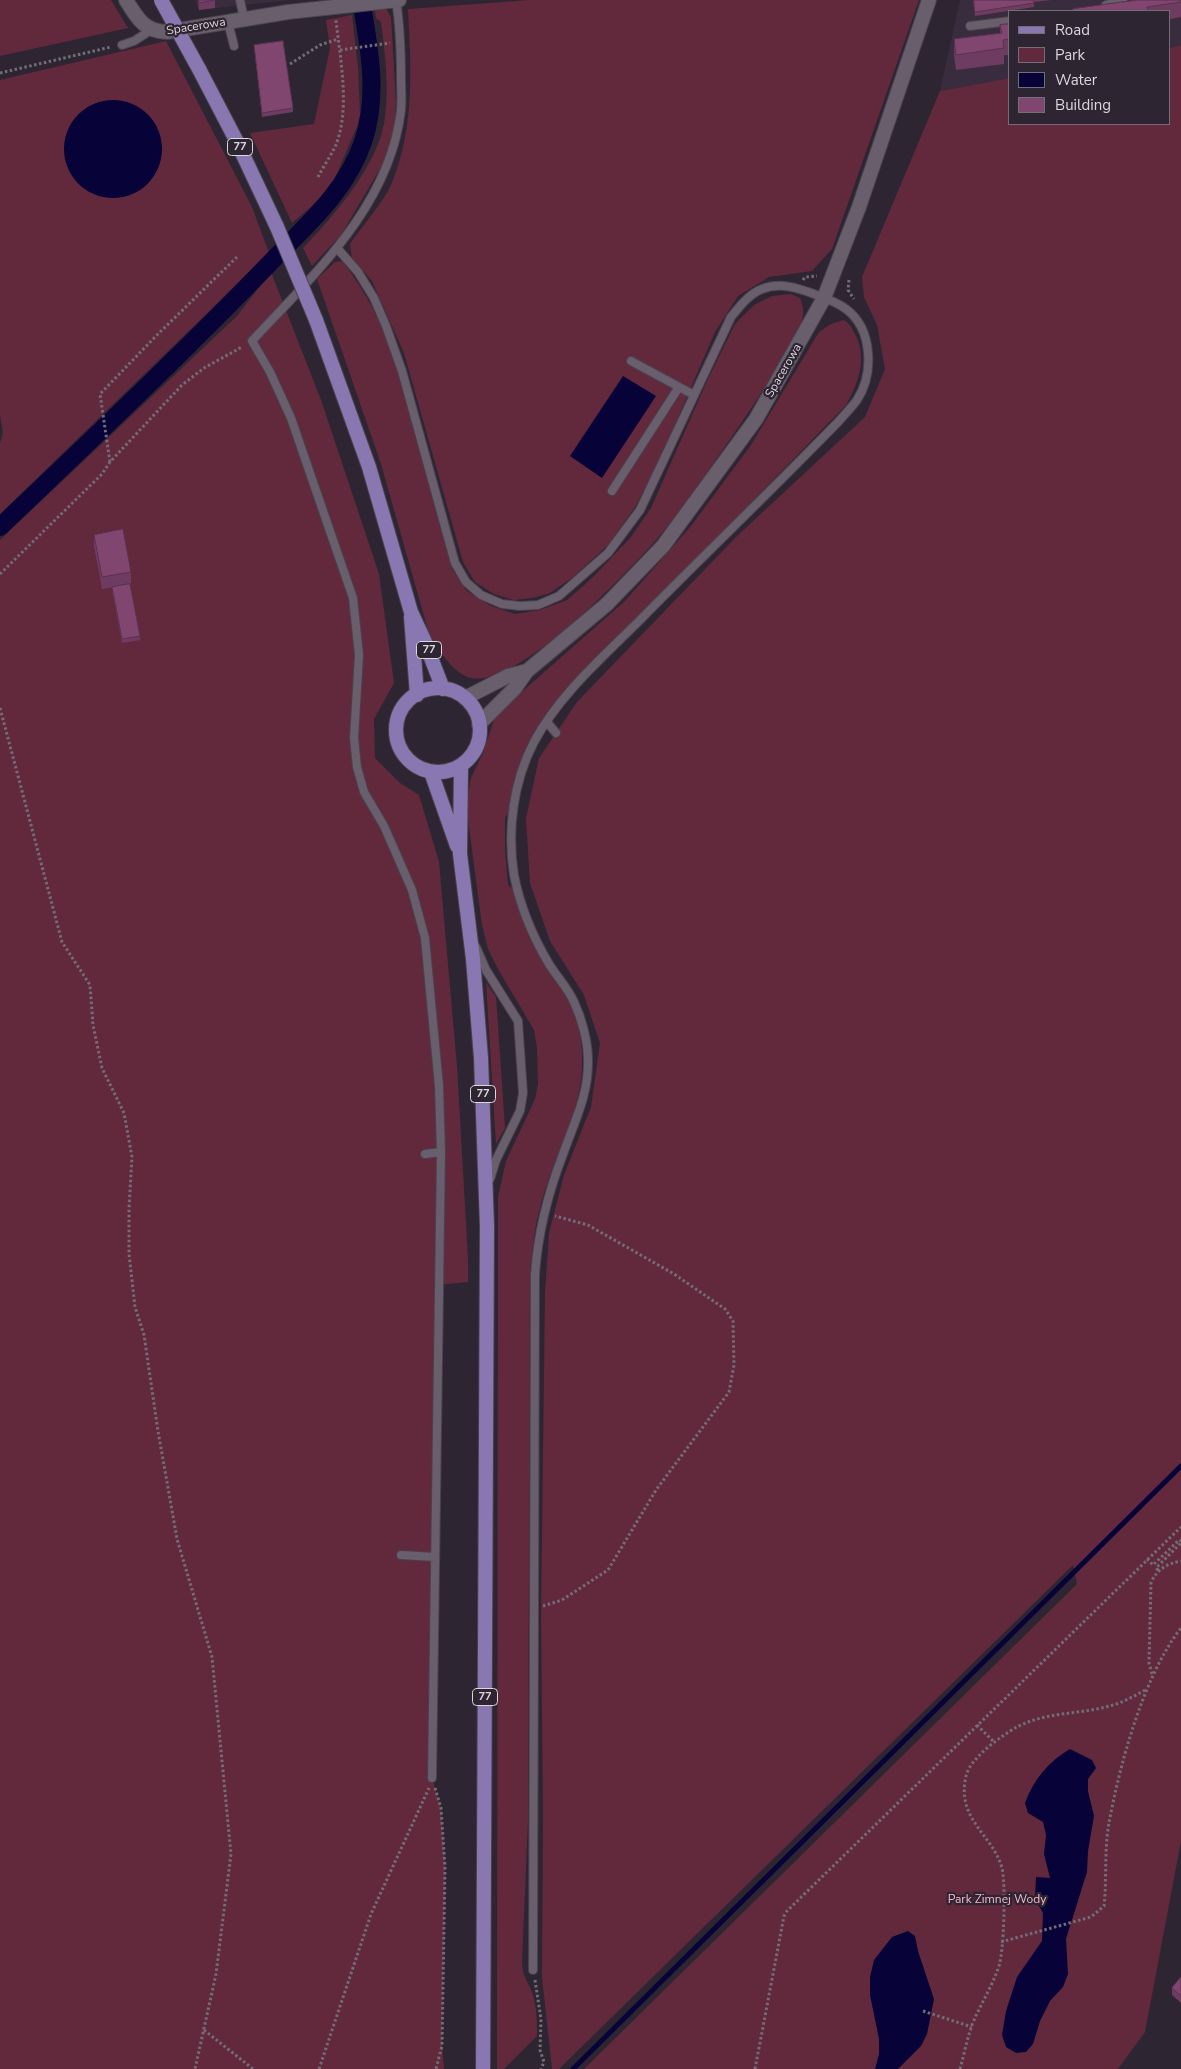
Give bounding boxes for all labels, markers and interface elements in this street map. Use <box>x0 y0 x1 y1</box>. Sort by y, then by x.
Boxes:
legend <box>1008 10 1171 125</box>
street label: Spacerowa <box>165 15 227 39</box>
text: Road <box>1055 20 1090 40</box>
text: Park <box>1055 45 1085 65</box>
text: Water <box>1055 70 1097 90</box>
text: Building <box>1055 95 1111 115</box>
road number: 77 <box>228 138 252 156</box>
street label: Spacerowa <box>763 342 805 400</box>
road number: 77 <box>416 642 442 658</box>
road number: 77 <box>470 1086 496 1102</box>
road number: 77 <box>472 1688 498 1705</box>
park label: Park Zimnej Wody <box>948 1893 1046 1907</box>

